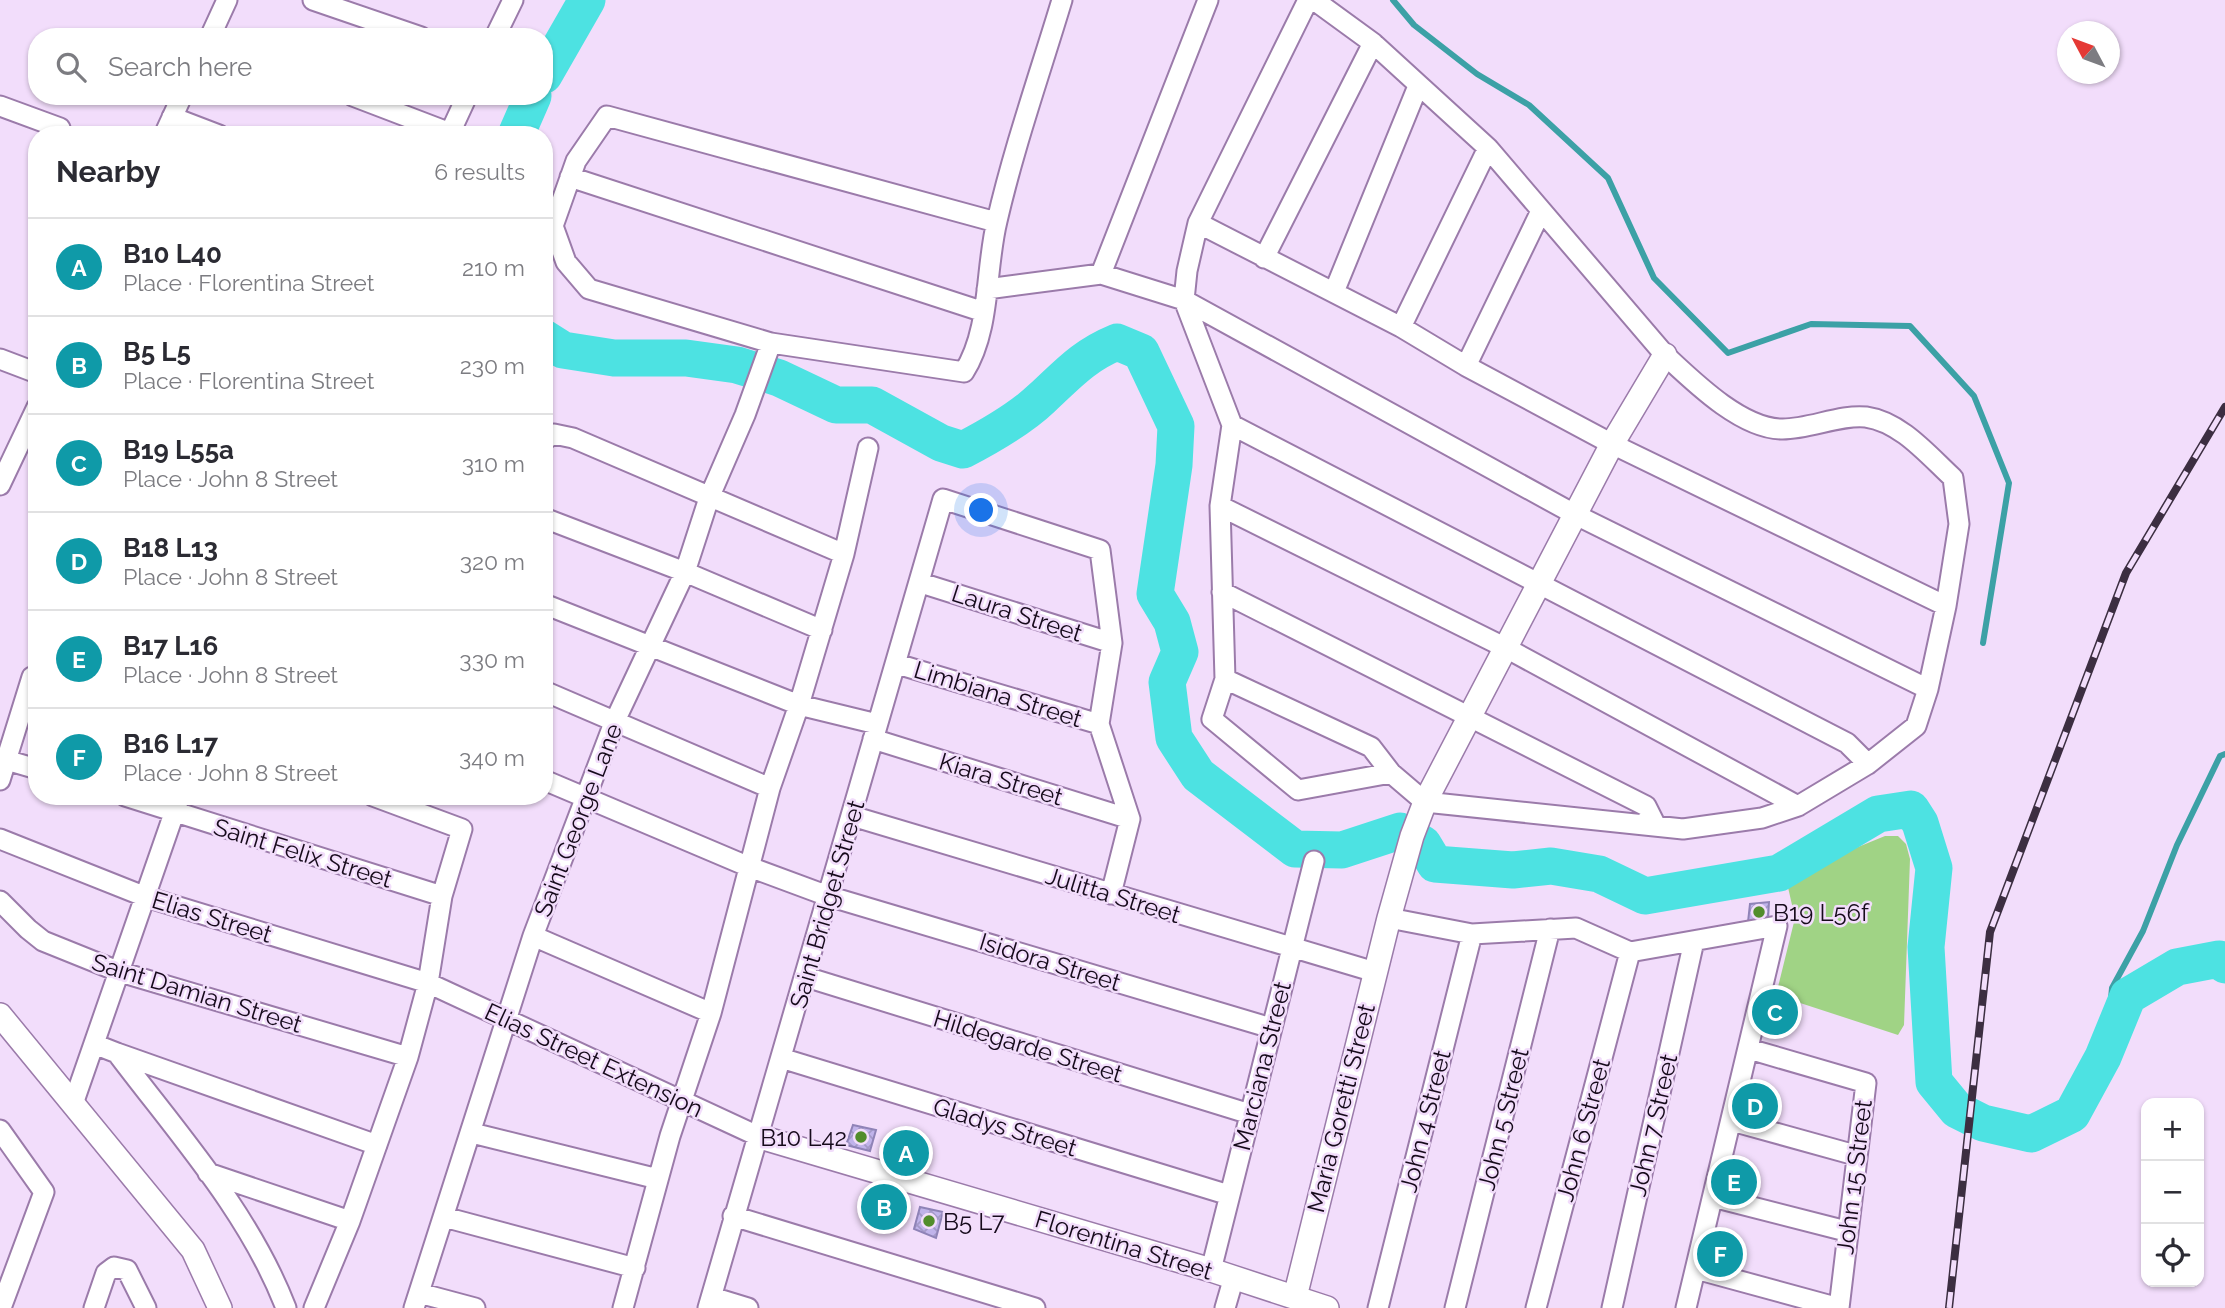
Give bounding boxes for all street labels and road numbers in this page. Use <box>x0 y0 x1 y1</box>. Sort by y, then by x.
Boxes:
street label: Laura Street <box>948 578 1086 648</box>
street label: Limbiana Street <box>910 655 1086 733</box>
street label: Saint George Lane <box>528 719 628 921</box>
street label: Kiara Street <box>936 746 1066 812</box>
street label: Saint Bridget Street <box>783 797 871 1011</box>
street label: Saint Felix Street <box>210 812 396 894</box>
street label: Julitta Street <box>1042 861 1184 929</box>
street label: Elias Street <box>149 885 275 949</box>
street label: Isidora Street <box>976 927 1124 997</box>
street label: Saint Damian Street <box>88 947 306 1039</box>
street label: Marciana Street <box>1227 978 1297 1154</box>
street label: Elias Street Extension <box>480 997 708 1123</box>
street label: Maria Goretti Street <box>1301 1001 1381 1215</box>
street label: Hildegarde Street <box>930 1003 1126 1089</box>
street label: John 5 Street <box>1471 1045 1535 1193</box>
street label: John 4 Street <box>1393 1047 1457 1195</box>
street label: John 7 Street <box>1623 1051 1683 1199</box>
street label: John 6 Street <box>1550 1055 1616 1205</box>
street label: Gladys Street <box>930 1091 1080 1163</box>
street label: John 15 Street <box>1830 1098 1878 1256</box>
street label: Florentina Street <box>1032 1204 1216 1286</box>

